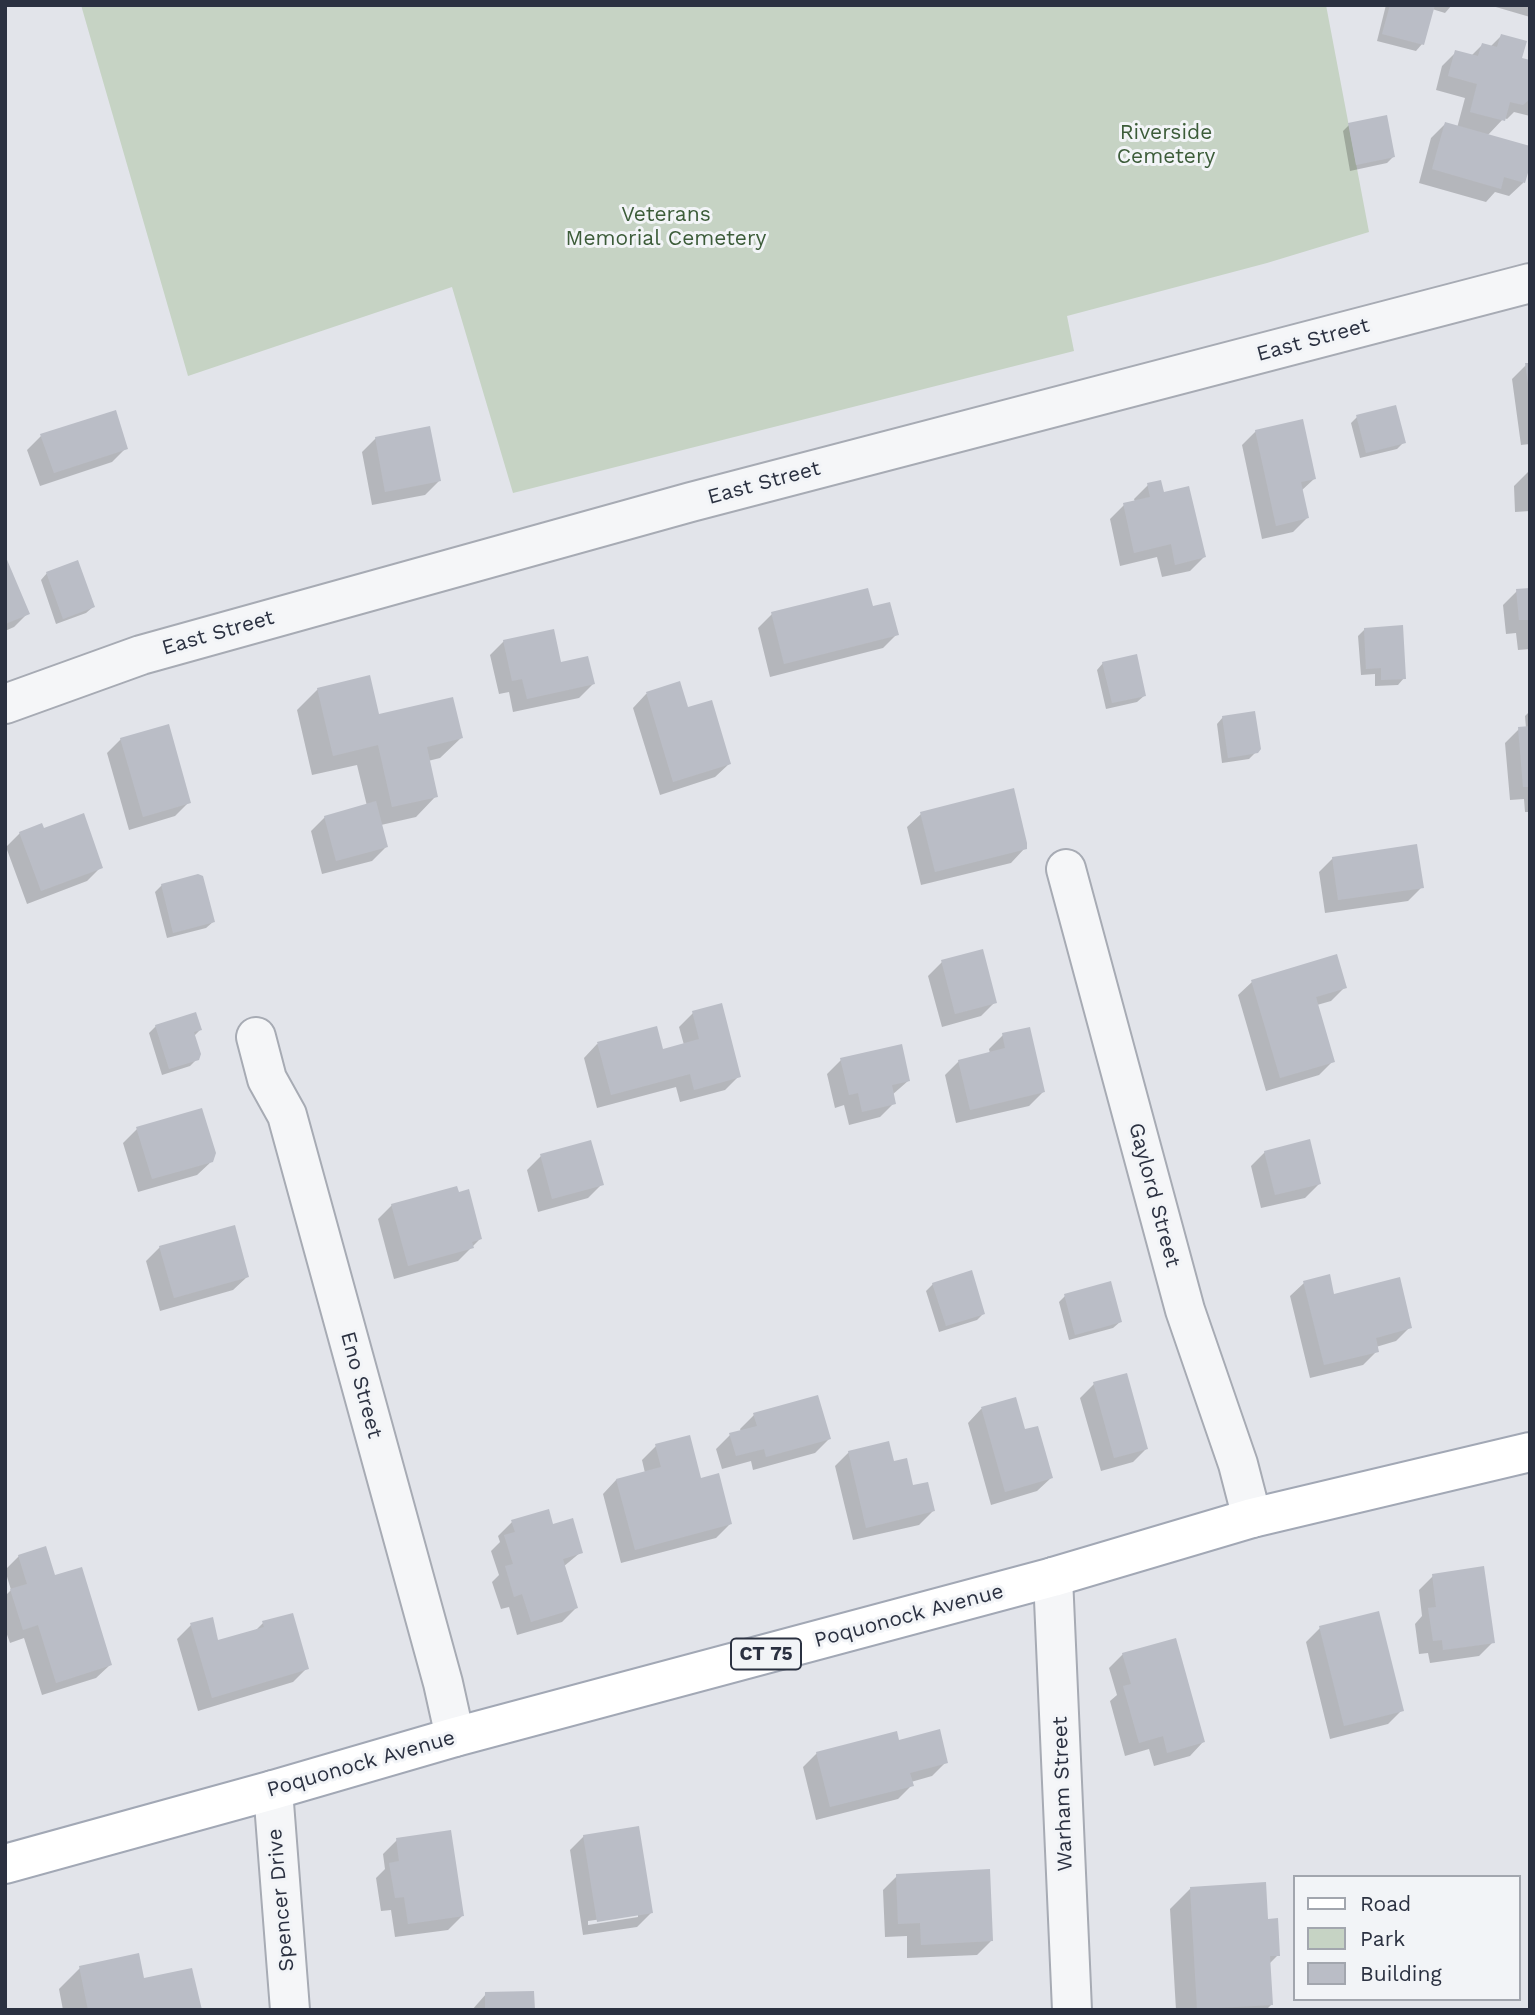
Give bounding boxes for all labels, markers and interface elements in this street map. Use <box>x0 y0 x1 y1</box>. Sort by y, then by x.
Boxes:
park label: Riverside Cemetery <box>1117 120 1215 170</box>
park label: Veterans Memorial Cemetery <box>566 202 766 252</box>
street label: East Street <box>1254 313 1372 367</box>
street label: East Street <box>705 456 823 510</box>
street label: East Street <box>159 605 277 661</box>
street label: Gaylord Street <box>1123 1120 1185 1270</box>
street label: Eno Street <box>335 1329 387 1441</box>
street label: Poquonock Avenue <box>812 1579 1006 1653</box>
road number: CT 75 <box>731 1638 801 1670</box>
street label: Warham Street <box>1048 1716 1078 1872</box>
street label: Poquonock Avenue <box>264 1725 458 1803</box>
street label: Spencer Drive <box>262 1827 300 1973</box>
legend <box>1294 1875 1521 2001</box>
text: Road <box>1360 1891 1411 1916</box>
text: Park <box>1360 1926 1405 1951</box>
text: Building <box>1360 1961 1442 1986</box>

